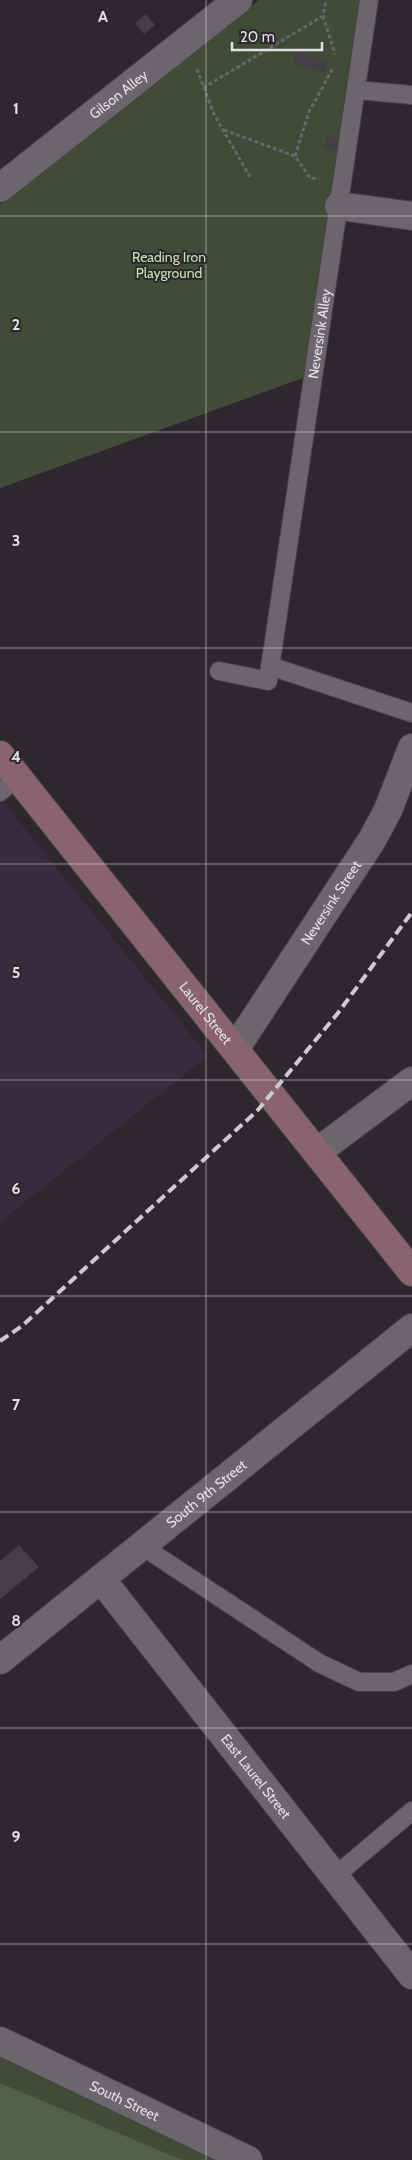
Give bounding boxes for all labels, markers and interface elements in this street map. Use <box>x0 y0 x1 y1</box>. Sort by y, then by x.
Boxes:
text: A <box>98 7 108 26</box>
scale bar <box>232 20 322 52</box>
text: 20 m <box>240 28 275 46</box>
street label: Gilson Alley <box>86 66 151 123</box>
text: 1 <box>13 99 19 118</box>
park label: Reading Iron Playground <box>132 248 206 282</box>
street label: Neversink Alley <box>304 288 335 380</box>
text: 2 <box>12 315 20 334</box>
text: 3 <box>12 531 20 550</box>
text: 4 <box>11 747 21 766</box>
street label: Neversink Street <box>297 857 365 948</box>
text: 5 <box>12 963 20 982</box>
street label: Laurel Street <box>175 978 236 1048</box>
text: 6 <box>12 1179 21 1198</box>
text: 7 <box>12 1395 21 1414</box>
street label: South 9th Street <box>162 1456 250 1532</box>
text: 8 <box>11 1611 21 1630</box>
street label: East Laurel Street <box>217 1730 295 1823</box>
text: 9 <box>12 1827 21 1846</box>
street label: South Street <box>87 2076 162 2125</box>

